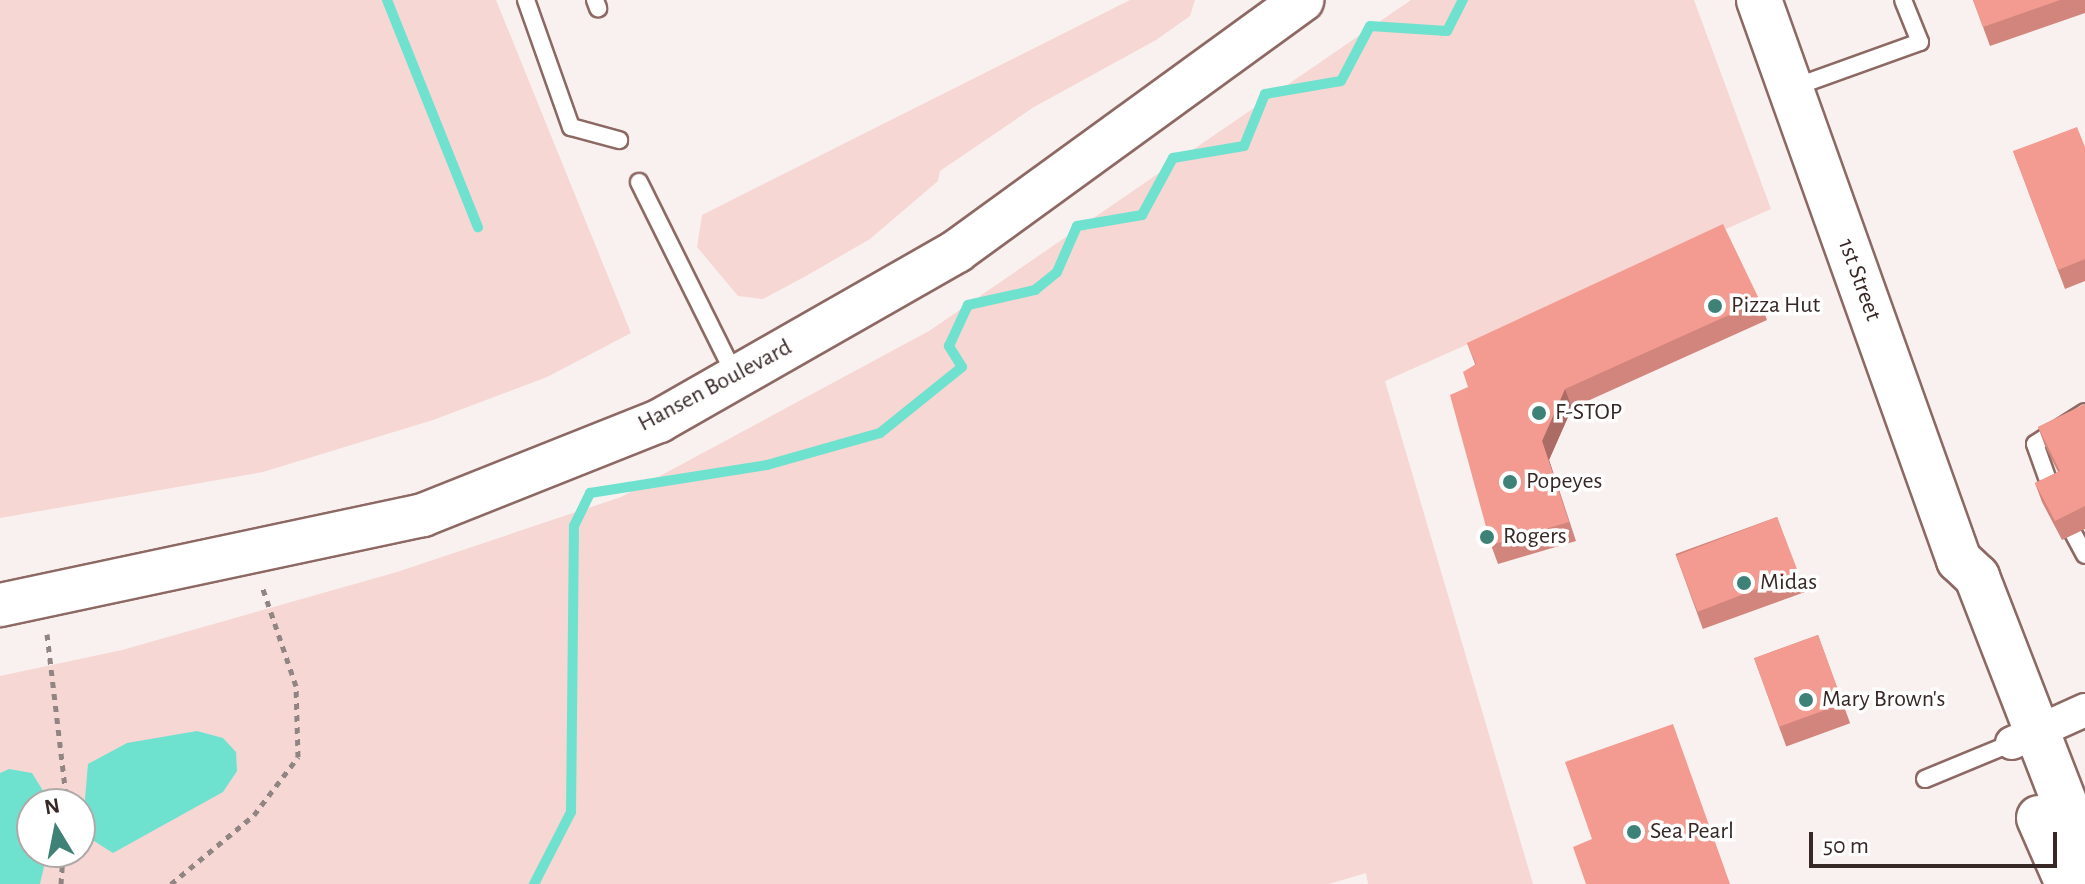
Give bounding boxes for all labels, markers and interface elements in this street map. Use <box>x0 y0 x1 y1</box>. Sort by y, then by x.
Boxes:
street label: 1st Street <box>1831 235 1887 325</box>
place label: Pizza Hut <box>1731 292 1820 320</box>
marker: Pizza Hut <box>1706 297 1724 315</box>
street label: Hansen Boulevard <box>633 333 797 439</box>
place label: F-STOP <box>1555 399 1622 427</box>
marker: F-STOP <box>1530 404 1548 422</box>
place label: Popeyes <box>1526 468 1602 496</box>
marker: Popeyes <box>1501 473 1519 491</box>
place label: Rogers <box>1503 523 1567 551</box>
marker: Rogers <box>1478 528 1496 546</box>
place label: Midas <box>1760 569 1817 597</box>
marker: Midas <box>1735 574 1753 592</box>
place label: Mary Brown's <box>1822 686 1946 714</box>
marker: Mary Brown's <box>1797 691 1815 709</box>
north arrow <box>16 788 96 868</box>
text: N <box>43 794 62 818</box>
scale bar <box>1813 816 2061 866</box>
place label: Sea Pearl <box>1650 818 1734 846</box>
marker: Sea Pearl <box>1625 823 1643 841</box>
text: 50 m <box>1823 834 1869 858</box>

